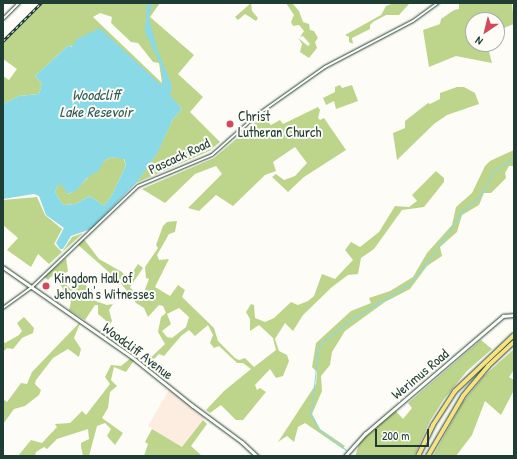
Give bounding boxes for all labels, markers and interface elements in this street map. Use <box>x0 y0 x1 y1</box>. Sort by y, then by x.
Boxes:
north arrow <box>465 12 505 52</box>
text: N <box>472 34 485 48</box>
water label: Woodcliff Lake Resevoir <box>60 85 132 120</box>
place label: Christ Lutheran Church <box>238 108 321 140</box>
marker: Christ Lutheran Church <box>225 119 235 129</box>
street label: Pascack Road <box>146 134 212 178</box>
place label: Kingdom Hall of Jehovah's Witnesses <box>54 270 154 302</box>
marker: Kingdom Hall of Jehovah's Witnesses <box>41 281 51 291</box>
street label: Woodcliff Avenue <box>100 319 176 383</box>
street label: Werimus Road <box>388 345 452 403</box>
scale bar <box>377 421 431 447</box>
text: 200 m <box>382 427 409 444</box>

